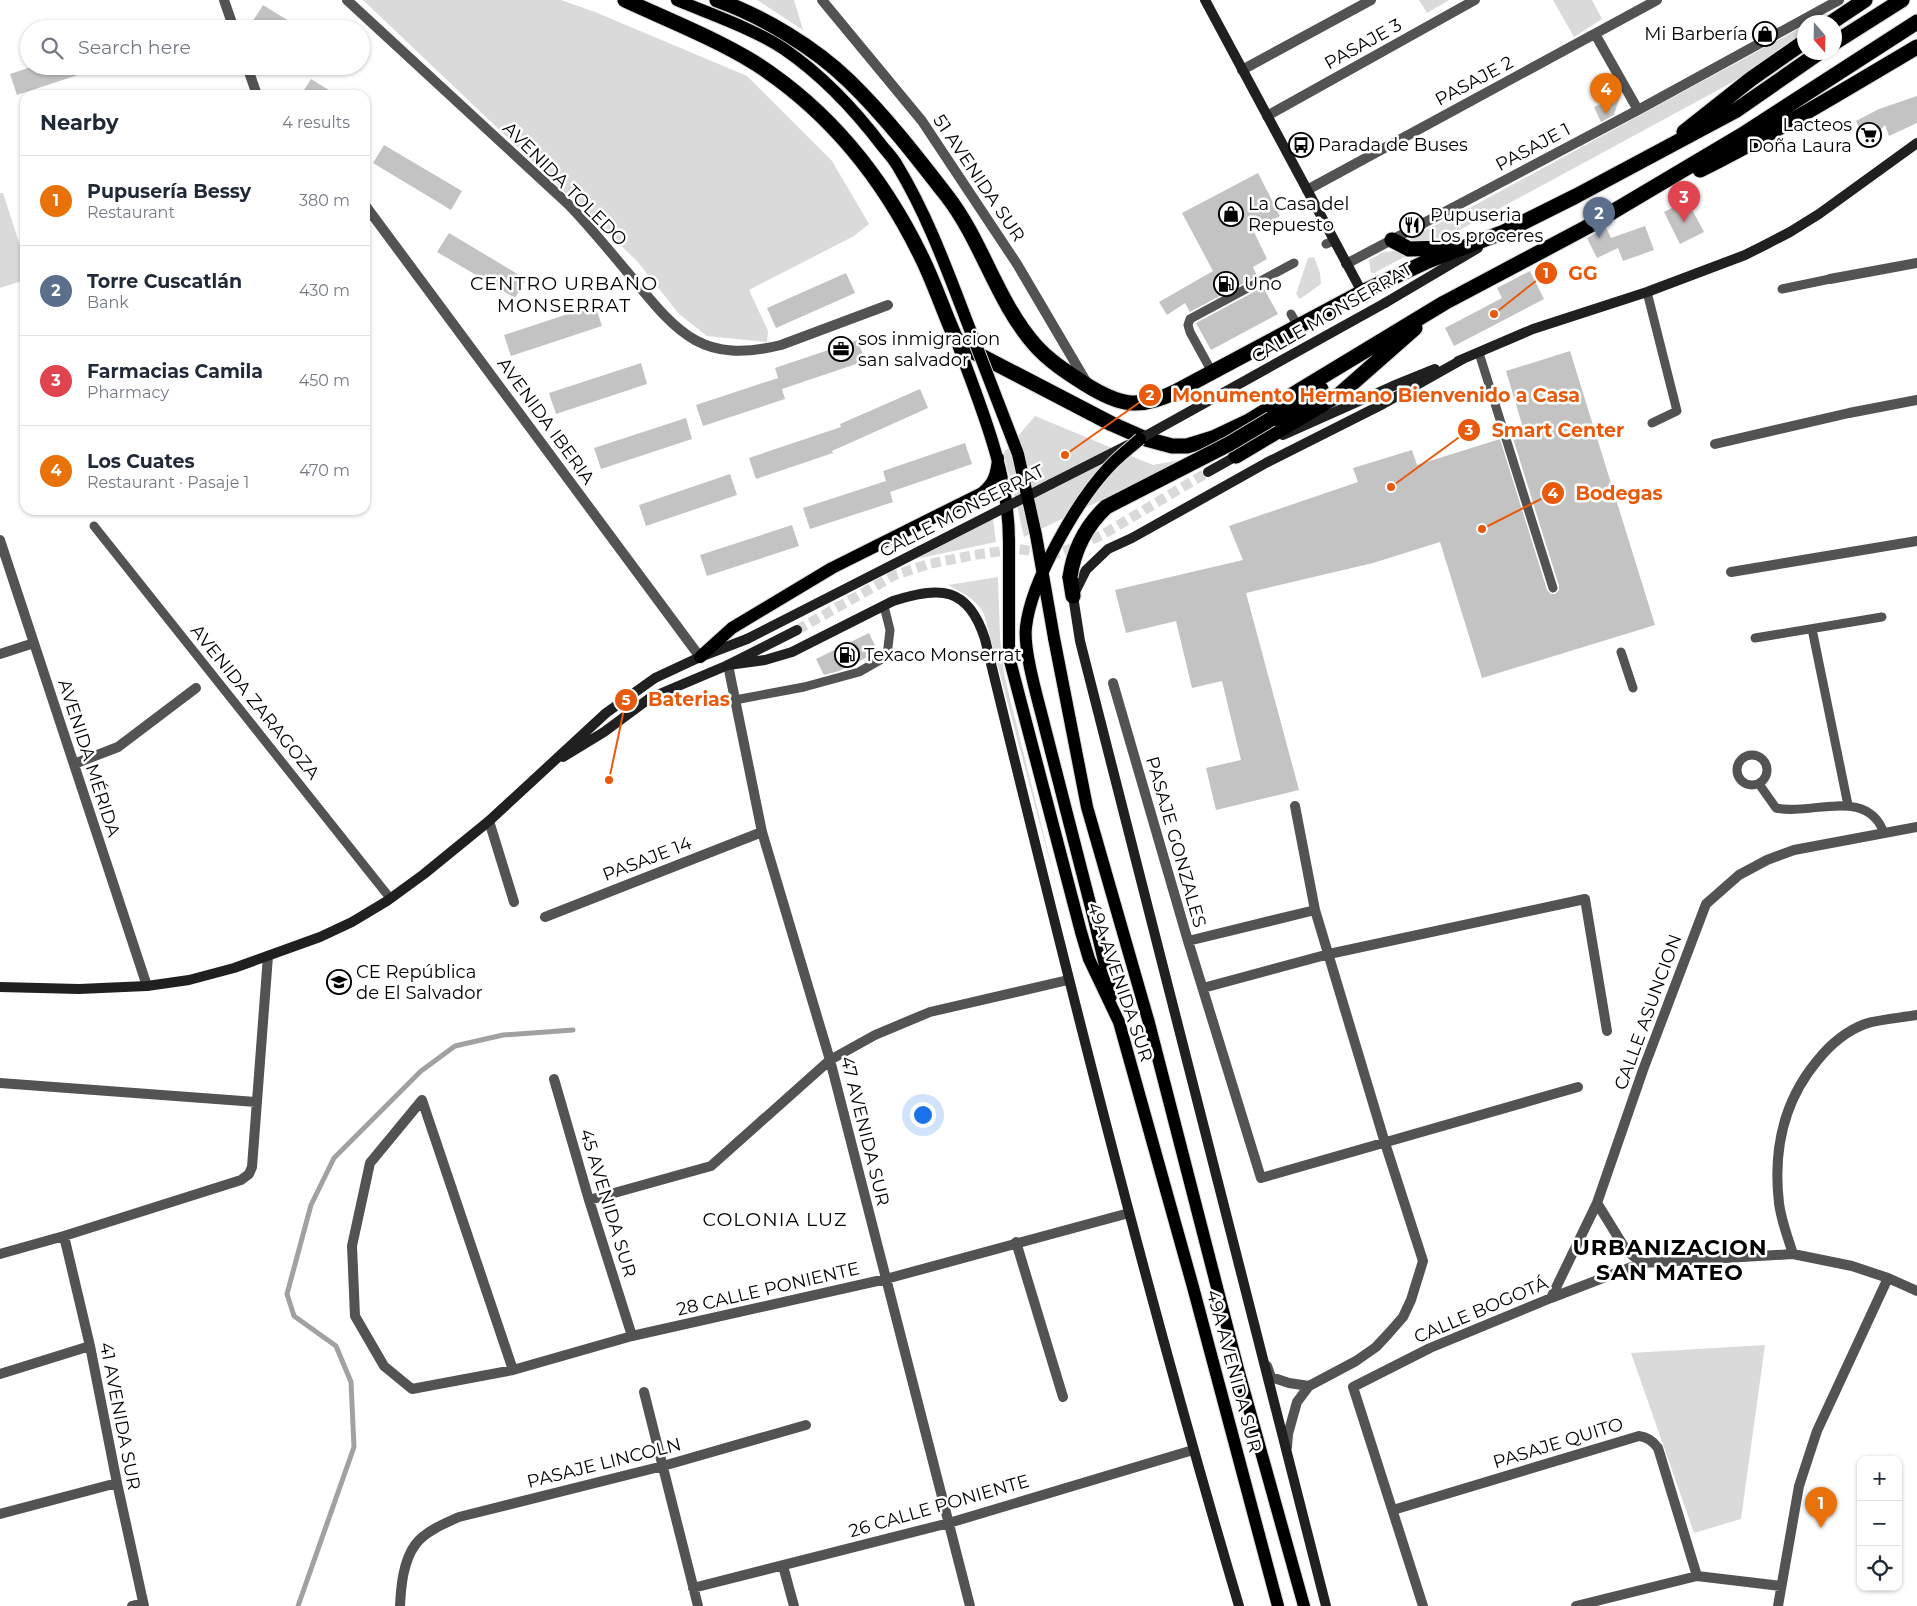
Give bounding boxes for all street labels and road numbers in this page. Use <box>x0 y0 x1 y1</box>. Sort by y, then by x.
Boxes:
street label: PASAJE 3 <box>1320 14 1406 74</box>
street label: PASAJE 2 <box>1431 51 1517 111</box>
street label: 51 AVENIDA SUR <box>928 110 1030 246</box>
street label: AVENIDA TOLEDO <box>498 117 632 251</box>
street label: PASAJE 1 <box>1492 118 1574 176</box>
street label: CALLE MONSERRAT <box>1248 258 1417 368</box>
street label: AVENIDA IBERIA <box>493 353 599 489</box>
street label: CALLE MONSERRAT <box>876 460 1049 562</box>
street label: AVENIDA ZARAGOZA <box>186 620 324 784</box>
street label: AVENIDA MÉRIDA <box>53 676 125 840</box>
street label: PASAJE GONZALES <box>1141 754 1211 930</box>
street label: PASAJE 14 <box>599 832 695 886</box>
street label: 49A AVENIDA SUR <box>1082 899 1158 1065</box>
street label: CALLE ASUNCION <box>1610 931 1686 1093</box>
street label: 47 AVENIDA SUR <box>836 1054 894 1208</box>
street label: 45 AVENIDA SUR <box>575 1126 641 1280</box>
street label: 28 CALLE PONIENTE <box>674 1257 862 1321</box>
street label: CALLE BOGOTÁ <box>1411 1272 1551 1348</box>
street label: 49A AVENIDA SUR <box>1202 1287 1266 1455</box>
street label: 41 AVENIDA SUR <box>95 1340 145 1492</box>
street label: PASAJE QUITO <box>1490 1413 1626 1473</box>
street label: PASAJE LINCOLN <box>525 1433 683 1493</box>
street label: 26 CALLE PONIENTE <box>846 1470 1032 1542</box>

